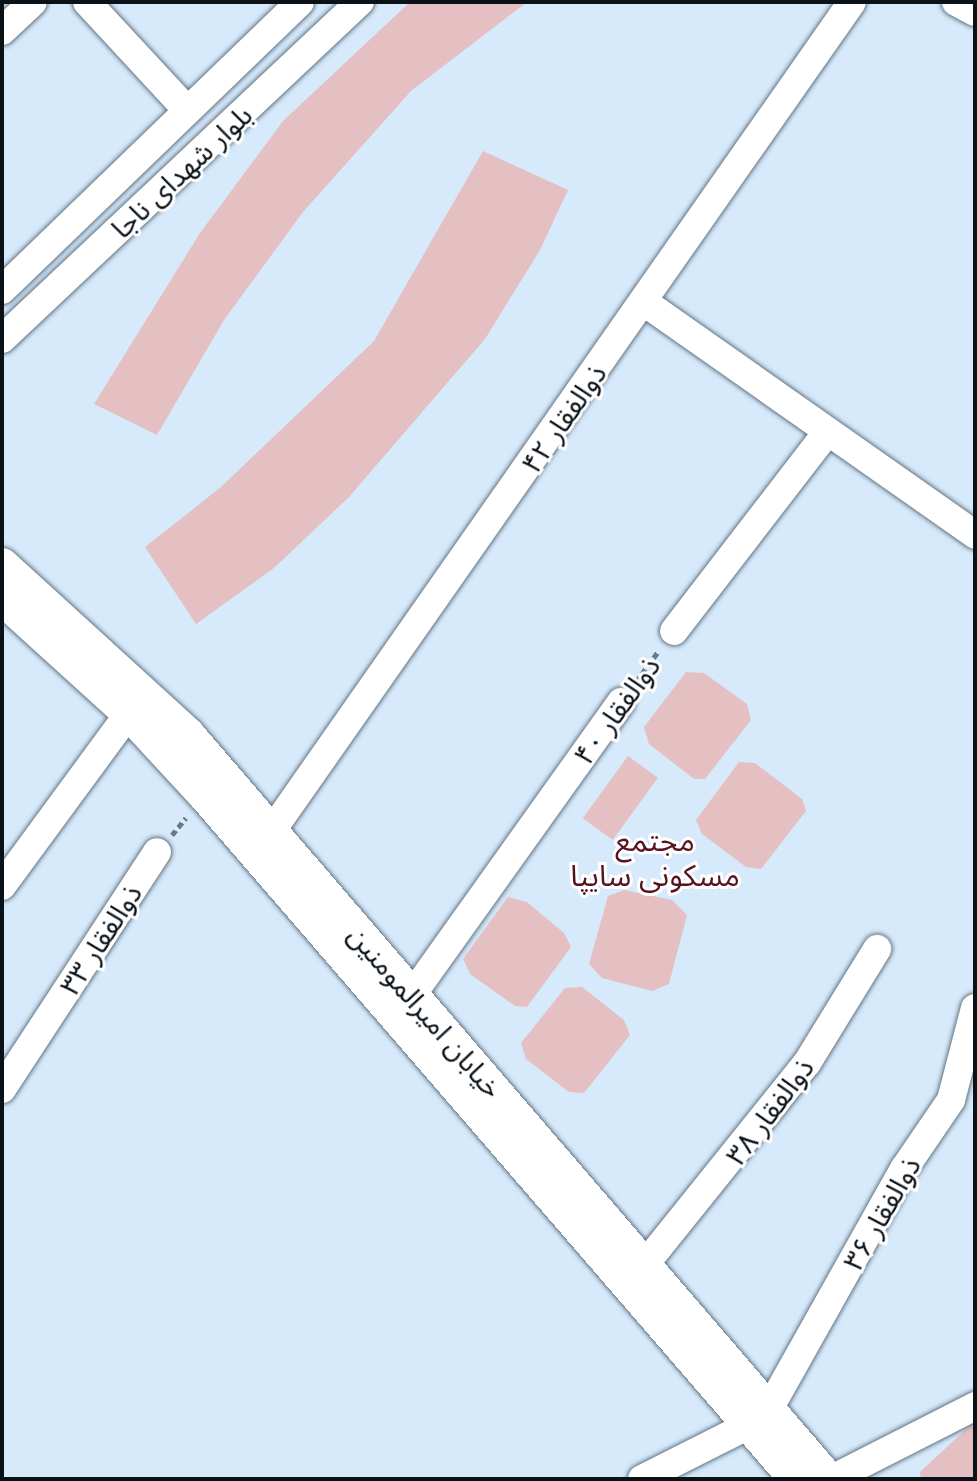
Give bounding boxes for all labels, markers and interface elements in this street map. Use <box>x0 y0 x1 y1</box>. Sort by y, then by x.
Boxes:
street label: بلوار شهدای ناجا <box>104 97 258 245</box>
street label: ذوالفقار ۴۲ <box>513 357 613 479</box>
street label: ذوالفقار ۴۰ <box>566 649 666 771</box>
district label: مجتمع مسکونی سایپا <box>570 821 740 892</box>
street label: ذوالفقار ۳۳ <box>52 877 148 1001</box>
street label: خیابان امیرالمومنین <box>342 918 510 1104</box>
street label: ذوالفقار ۳۸ <box>718 1051 820 1171</box>
street label: ذوالفقار ۳۶ <box>835 1150 927 1276</box>

